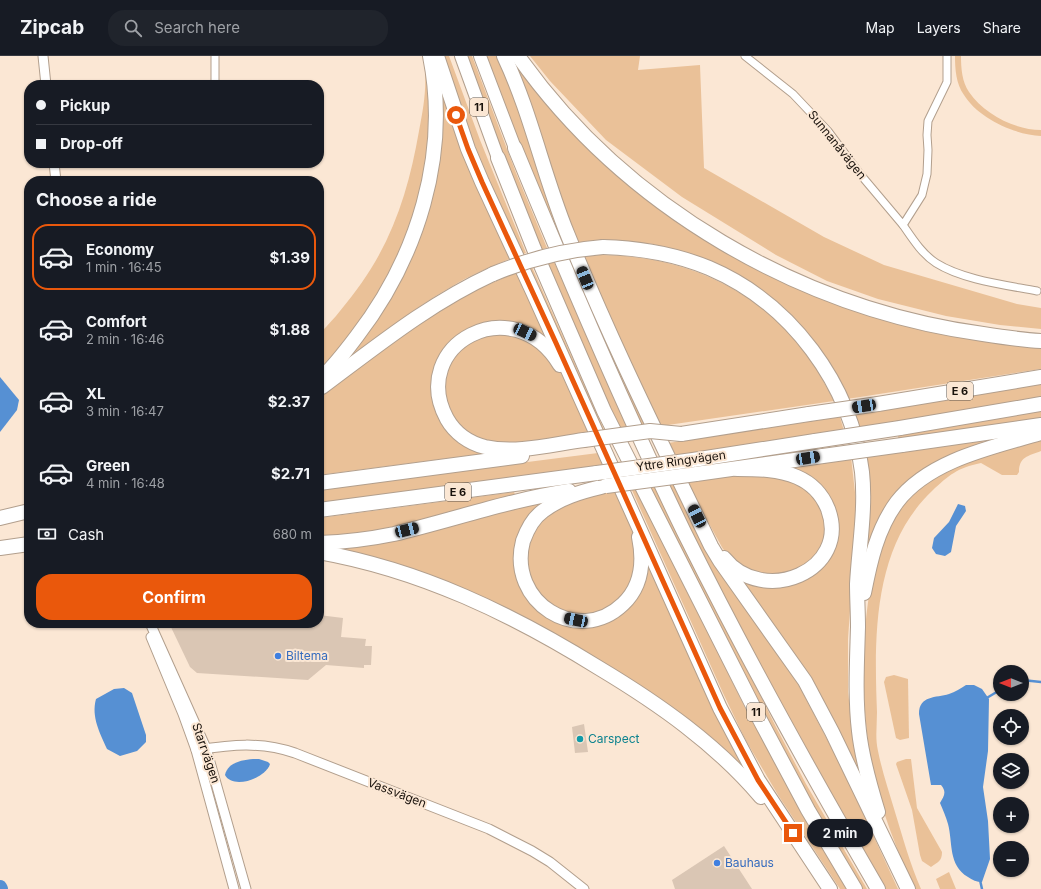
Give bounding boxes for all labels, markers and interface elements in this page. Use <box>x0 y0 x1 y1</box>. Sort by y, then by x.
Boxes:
search box <box>108 10 388 46</box>
text: Zipcab <box>20 16 84 39</box>
icon: search <box>122 17 144 39</box>
text: Search here <box>154 18 240 37</box>
text: Map <box>866 19 895 36</box>
text: Layers <box>917 19 961 36</box>
text: Share <box>983 19 1021 36</box>
text: Pickup <box>60 96 110 115</box>
road number: 11 <box>470 98 488 116</box>
route start <box>447 106 465 124</box>
street label: Sunnanåvägen <box>805 107 870 182</box>
text: Drop-off <box>60 134 123 153</box>
text: Choose a ride <box>36 189 157 210</box>
icon: car <box>38 239 74 275</box>
text: Economy <box>86 240 154 259</box>
text: $1.39 <box>270 248 310 267</box>
text: 1 min · 16:45 <box>86 259 162 275</box>
car <box>575 265 595 291</box>
icon: car <box>38 311 74 347</box>
text: Comfort <box>86 312 147 331</box>
text: $1.88 <box>270 320 310 339</box>
car <box>512 321 538 343</box>
text: 2 min · 16:46 <box>86 331 164 347</box>
road number: E 6 <box>947 382 973 400</box>
icon: car <box>38 383 74 419</box>
text: XL <box>86 384 106 403</box>
text: $2.37 <box>268 392 310 411</box>
car <box>851 398 877 414</box>
text: 3 min · 16:47 <box>86 403 164 419</box>
street label: Yttre Ringvägen <box>635 447 727 474</box>
car <box>795 450 821 466</box>
icon: car <box>38 455 74 491</box>
text: Green <box>86 456 130 475</box>
text: $2.71 <box>271 464 310 483</box>
text: 4 min · 16:48 <box>86 475 165 491</box>
road number: E 6 <box>445 483 471 501</box>
car <box>686 503 708 529</box>
car <box>394 521 420 539</box>
icon: cash <box>36 523 58 545</box>
text: Cash <box>68 525 104 544</box>
text: 680 m <box>273 526 312 542</box>
button: Confirm <box>36 574 312 620</box>
car <box>563 612 589 628</box>
place label: Biltema <box>286 648 328 663</box>
marker: Biltema <box>273 651 283 661</box>
north arrow <box>993 665 1029 701</box>
map controls <box>993 665 1029 877</box>
road number: 11 <box>747 703 765 721</box>
button: locate <box>993 709 1029 745</box>
street label: Starrvägen <box>189 721 224 785</box>
place label: Carspect <box>588 731 640 746</box>
marker: Carspect <box>575 734 585 744</box>
button: layers <box>993 753 1029 789</box>
street label: Vassvägen <box>366 774 429 811</box>
button: + <box>993 797 1029 833</box>
callout: 2 min <box>807 819 873 847</box>
route end <box>784 824 802 842</box>
text: 2 min <box>823 825 857 841</box>
button: − <box>993 841 1029 877</box>
place label: Bauhaus <box>725 855 774 870</box>
marker: Bauhaus <box>712 858 722 868</box>

